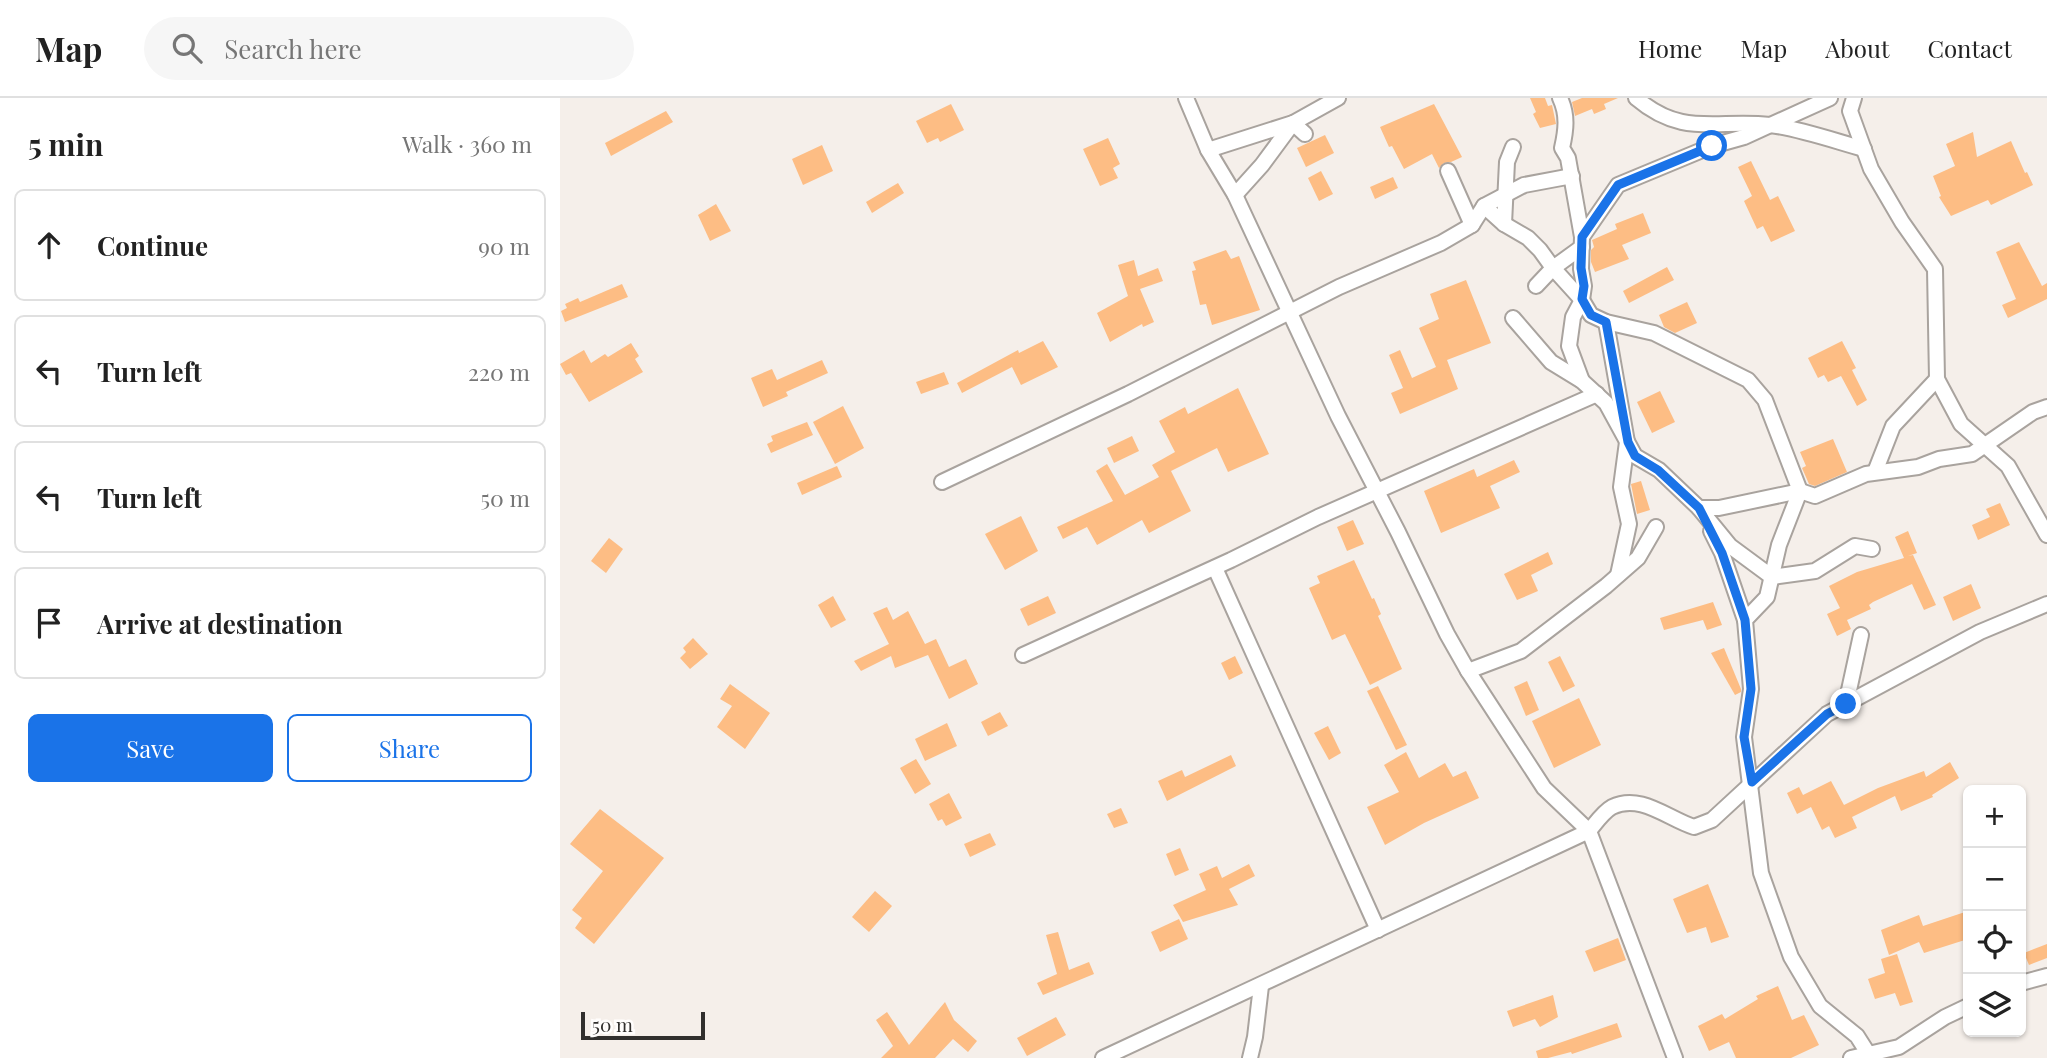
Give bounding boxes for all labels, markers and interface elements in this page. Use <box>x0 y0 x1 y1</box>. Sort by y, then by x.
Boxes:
search box <box>144 17 634 80</box>
text: Map <box>35 26 102 70</box>
icon: search <box>168 29 206 67</box>
text: Search here <box>224 31 362 66</box>
text: Home <box>1638 32 1702 64</box>
text: Map <box>1740 32 1787 64</box>
text: About <box>1825 32 1889 64</box>
text: Contact <box>1927 32 2012 64</box>
text: 5 min <box>28 124 103 164</box>
text: Walk · 360 m <box>402 128 532 159</box>
route start <box>1696 130 1727 161</box>
icon: ahead <box>30 226 68 264</box>
text: Continue <box>97 228 208 263</box>
text: 90 m <box>478 230 530 261</box>
icon: left <box>30 352 68 390</box>
text: Turn left <box>97 354 202 389</box>
text: 220 m <box>468 356 530 387</box>
icon: left <box>30 478 68 516</box>
text: Turn left <box>97 480 202 515</box>
text: 50 m <box>481 482 530 513</box>
icon: arrive <box>30 604 68 642</box>
text: Arrive at destination <box>97 606 343 641</box>
route end <box>1830 688 1861 719</box>
button: Save <box>28 714 273 782</box>
button: Share <box>287 714 532 782</box>
map controls <box>1963 785 2026 1037</box>
button: + <box>1963 785 2026 848</box>
button: − <box>1963 848 2026 911</box>
button: locate <box>1963 911 2026 974</box>
button: layers <box>1963 974 2026 1037</box>
scale bar <box>581 1009 705 1041</box>
text: 50 m <box>592 1011 633 1037</box>

